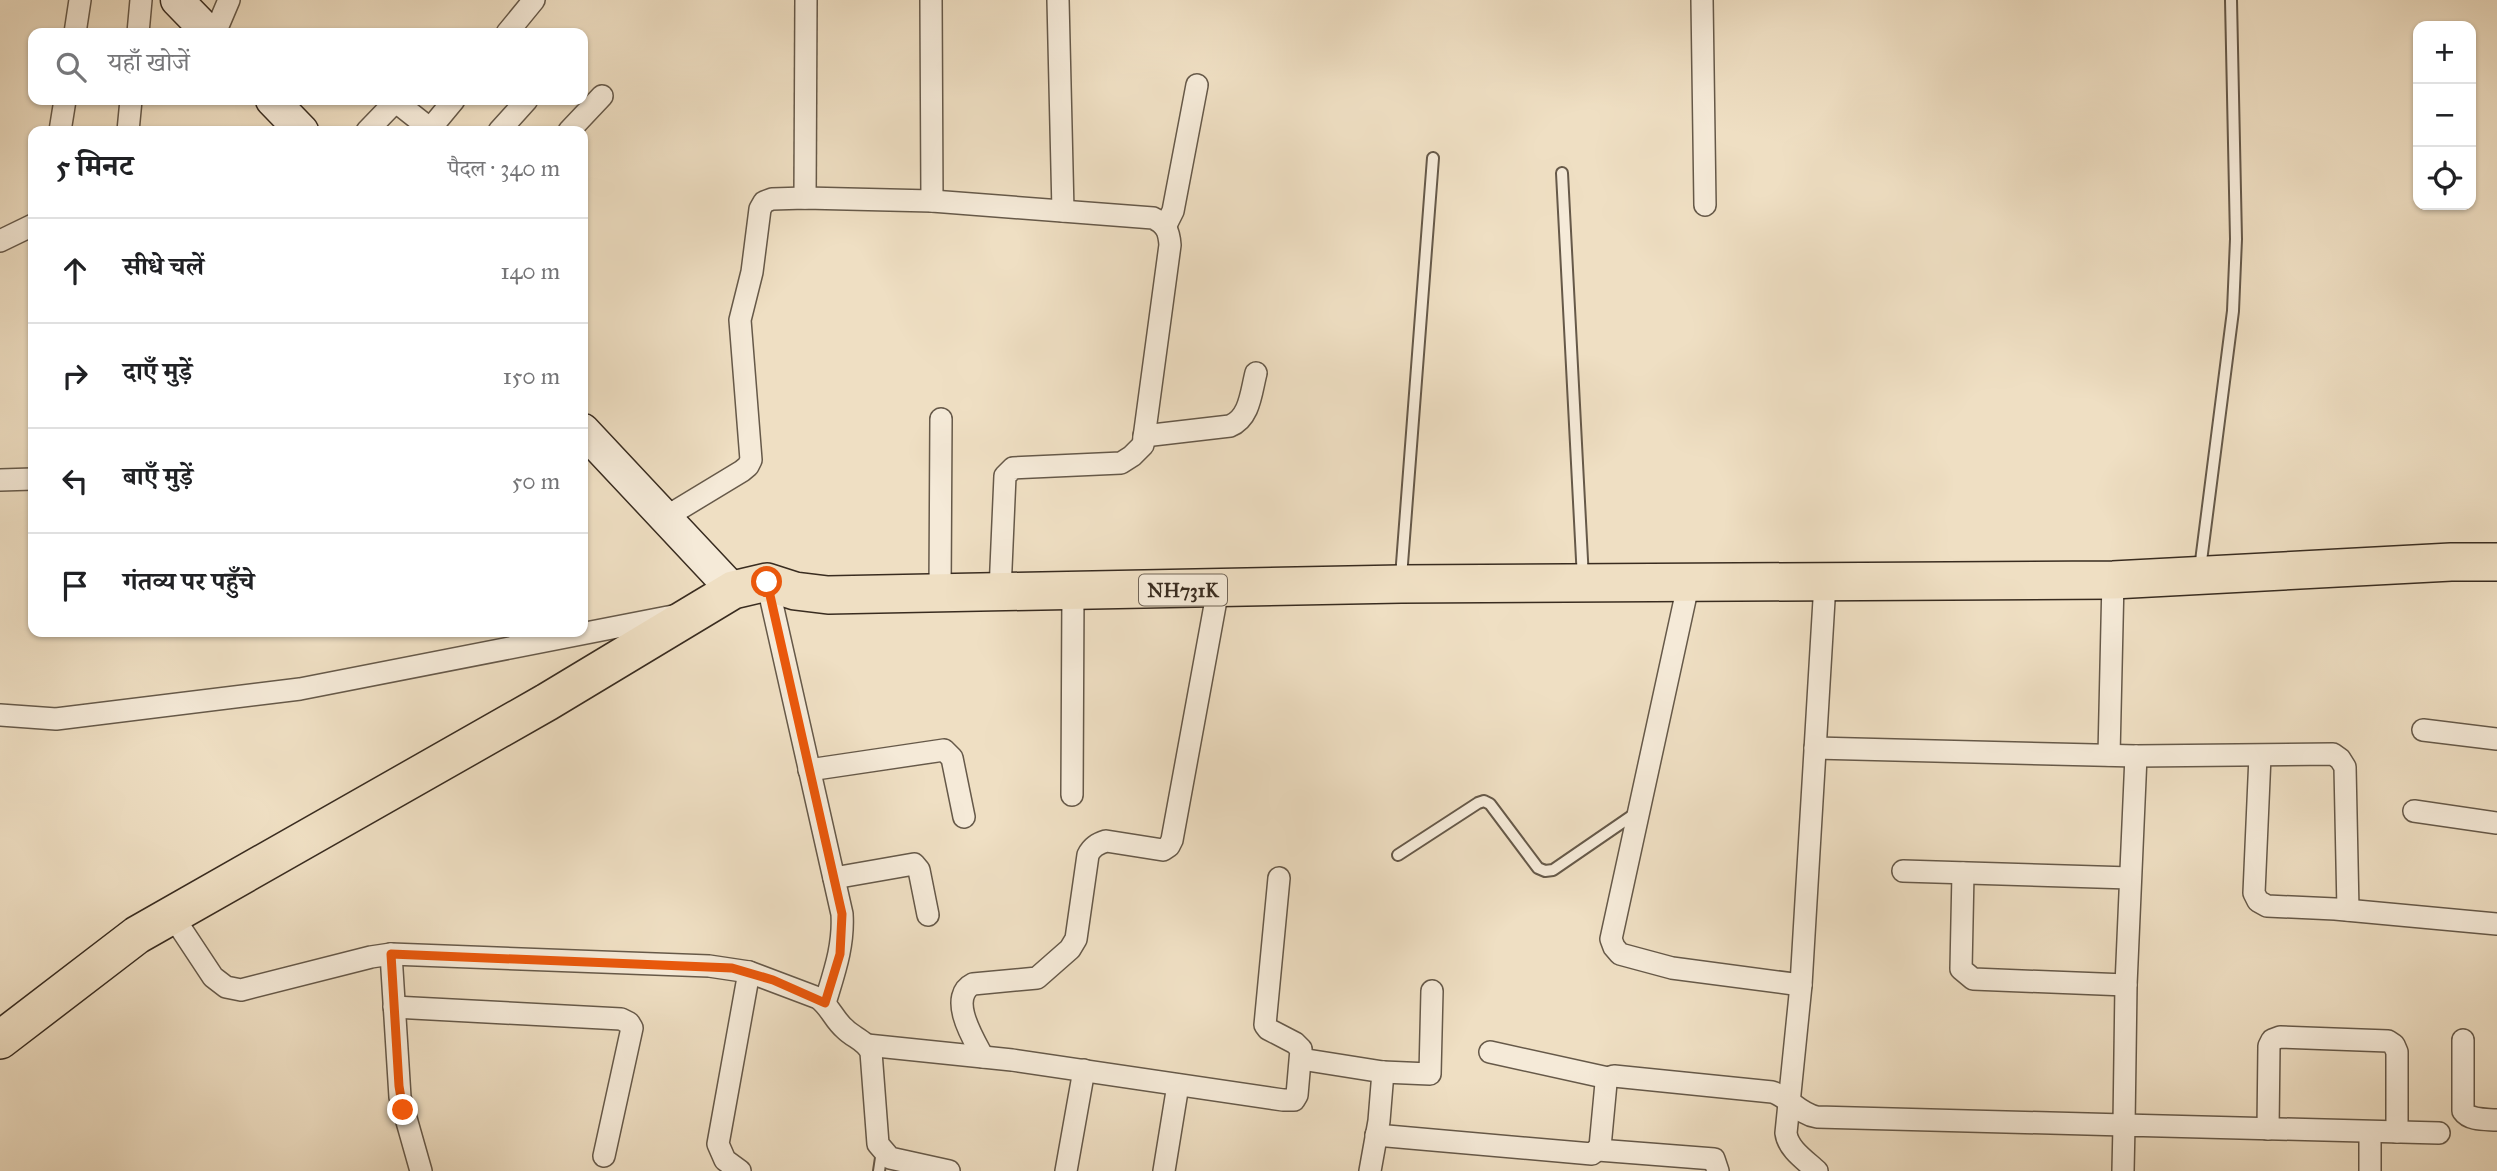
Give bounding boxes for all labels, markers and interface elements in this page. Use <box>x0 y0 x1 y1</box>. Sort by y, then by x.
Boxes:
map controls <box>2413 21 2476 210</box>
button: + <box>2413 21 2476 84</box>
search box <box>28 28 588 105</box>
text: यहाँ खोजें <box>108 46 190 78</box>
icon: search <box>52 48 90 86</box>
button: − <box>2413 84 2476 147</box>
button: locate <box>2413 147 2476 210</box>
text: 5 मिनट <box>56 148 133 184</box>
text: पैदल · 340 m <box>448 154 560 182</box>
text: सीधे चलें <box>123 250 204 282</box>
icon: ahead <box>56 252 94 290</box>
text: 140 m <box>500 257 560 285</box>
text: दाएँ मुड़ें <box>123 355 192 387</box>
icon: right <box>56 357 94 395</box>
text: 150 m <box>503 362 560 390</box>
text: बाएँ मुड़ें <box>123 460 193 492</box>
icon: left <box>56 462 94 500</box>
text: 50 m <box>512 467 560 495</box>
text: गंतव्य पर पहुँचे <box>123 565 254 597</box>
route start <box>751 566 782 597</box>
icon: arrive <box>56 567 94 605</box>
road number: NH731K <box>1139 575 1227 606</box>
route end <box>387 1094 418 1125</box>

